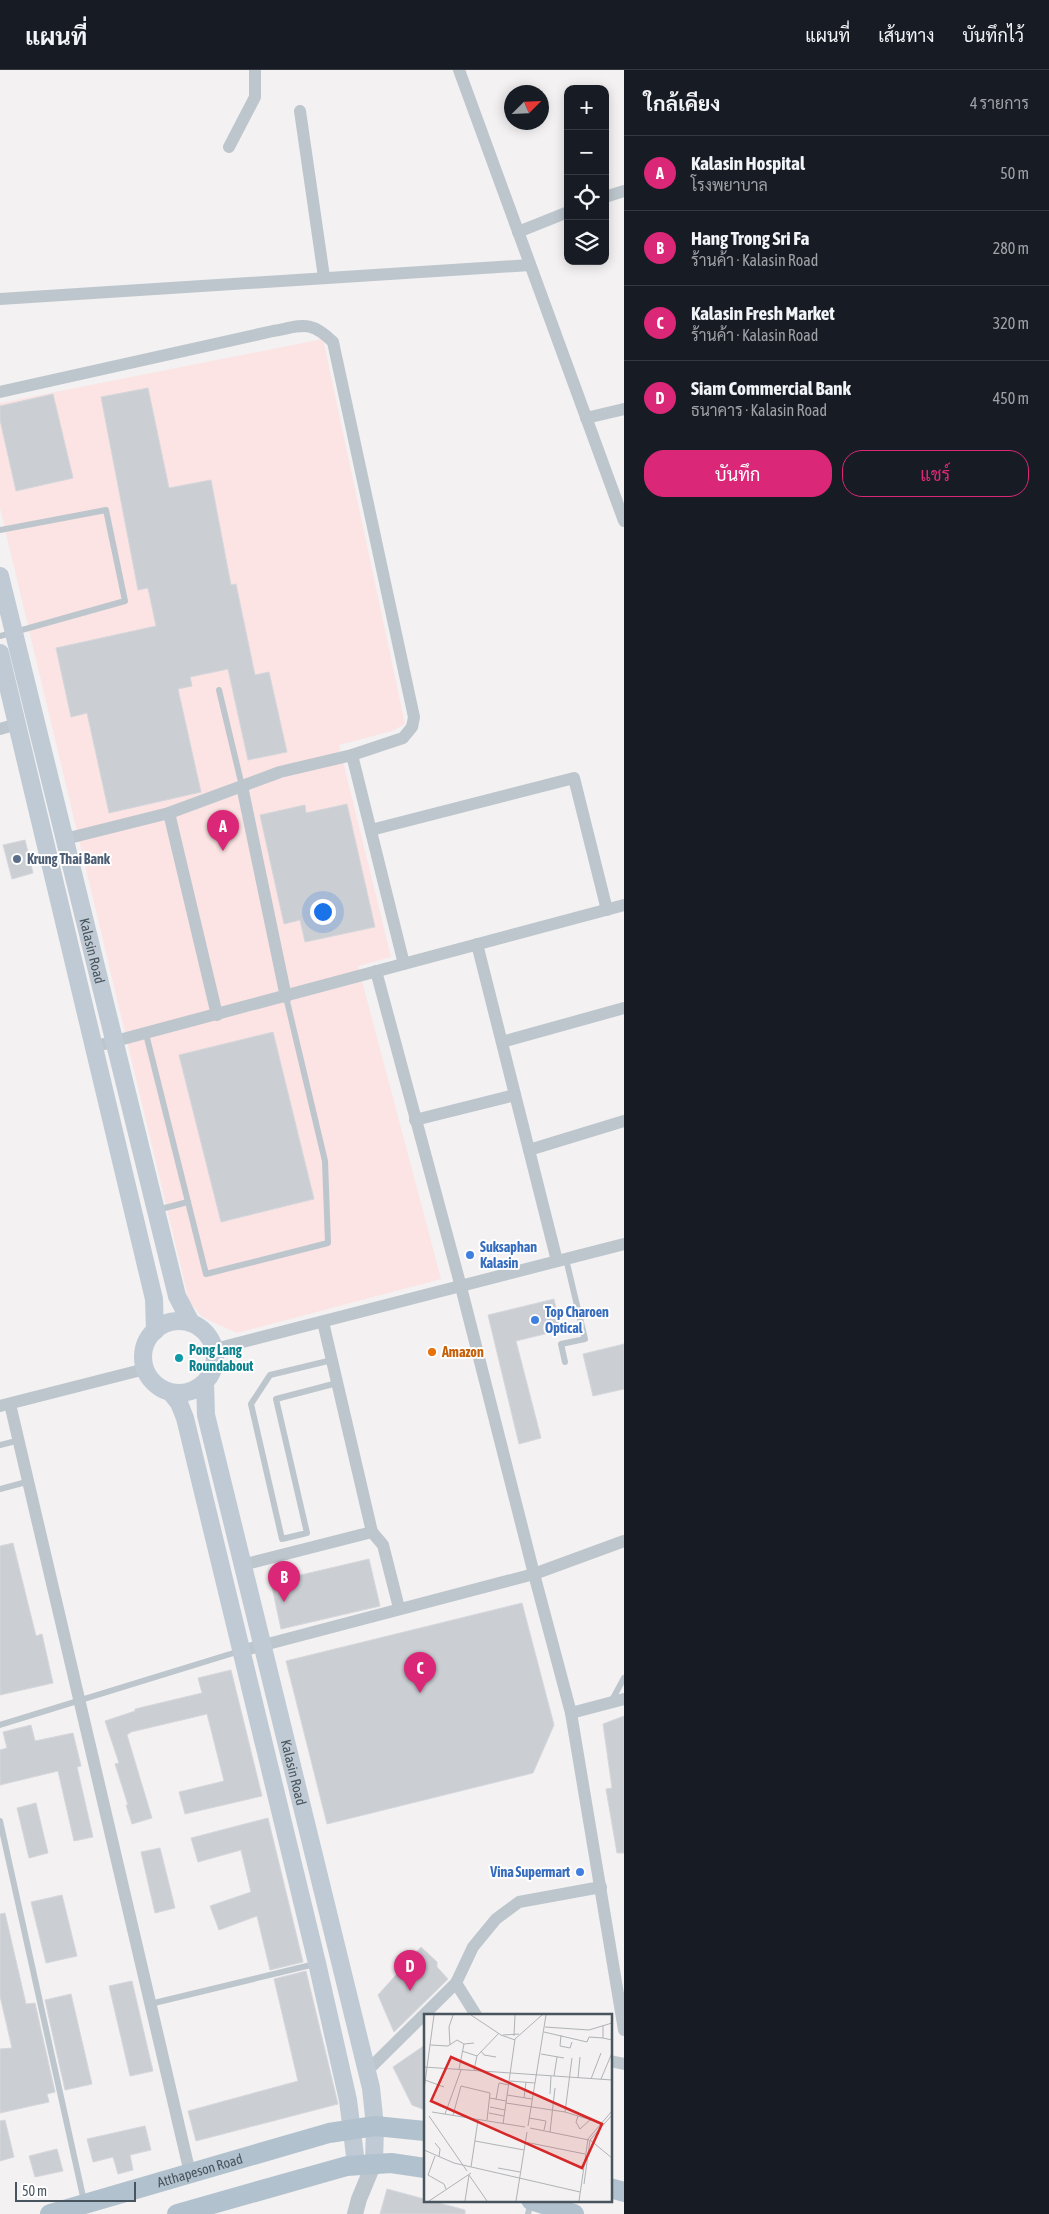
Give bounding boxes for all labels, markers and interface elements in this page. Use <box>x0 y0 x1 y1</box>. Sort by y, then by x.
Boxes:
text: แผนที่ <box>25 23 87 50</box>
text: แผนที่ <box>805 25 850 46</box>
text: เส้นทาง <box>878 25 934 46</box>
text: บันทึกไว้ <box>962 25 1024 46</box>
north arrow <box>504 85 549 130</box>
map controls <box>564 85 609 265</box>
button: + <box>564 85 609 130</box>
text: ใกล้เคียง <box>644 91 720 115</box>
text: 4 รายการ <box>970 94 1029 112</box>
button: − <box>564 130 609 175</box>
text: Kalasin Hospital <box>691 152 805 174</box>
text: A <box>656 164 664 182</box>
text: 50 m <box>1000 164 1029 182</box>
button: locate <box>564 175 609 220</box>
text: โรงพยาบาล <box>691 176 768 194</box>
button: layers <box>564 220 609 265</box>
text: Hang Trong Sri Fa <box>691 227 809 249</box>
text: B <box>656 239 664 257</box>
text: 280 m <box>993 239 1029 257</box>
text: ร้านค้า · Kalasin Road <box>691 251 818 269</box>
text: Kalasin Fresh Market <box>691 302 835 324</box>
text: C <box>656 314 664 332</box>
text: 320 m <box>993 314 1029 332</box>
text: ร้านค้า · Kalasin Road <box>691 326 818 344</box>
text: Siam Commercial Bank <box>691 377 851 399</box>
text: D <box>656 389 664 407</box>
text: 450 m <box>993 389 1029 407</box>
text: ธนาคาร · Kalasin Road <box>691 401 827 419</box>
button: บันทึก <box>644 450 832 497</box>
button: แชร์ <box>842 450 1029 497</box>
pin: A <box>207 810 239 851</box>
place label: Krung Thai Bank <box>27 851 111 867</box>
marker: Krung Thai Bank <box>11 853 23 865</box>
your location <box>310 899 336 925</box>
street label: Kalasin Road <box>76 916 108 985</box>
place label: Suksaphan Kalasin <box>480 1239 537 1271</box>
marker: Suksaphan Kalasin <box>464 1249 476 1261</box>
place label: Top Charoen Optical <box>545 1304 609 1336</box>
marker: Top Charoen Optical <box>529 1314 541 1326</box>
place label: Pong Lang Roundabout <box>189 1342 253 1374</box>
place label: Amazon <box>441 1344 484 1360</box>
marker: Amazon <box>426 1346 438 1358</box>
marker: Pong Lang Roundabout <box>173 1352 185 1364</box>
pin: B <box>268 1561 300 1602</box>
pin: C <box>404 1652 436 1693</box>
street label: Kalasin Road <box>278 1738 309 1807</box>
place label: Vina Supermart <box>489 1864 570 1880</box>
marker: Vina Supermart <box>574 1866 586 1878</box>
pin: D <box>394 1950 426 1991</box>
inset map <box>424 2014 612 2202</box>
street label: Atthapeson Road <box>155 2151 244 2190</box>
scale bar <box>15 2179 136 2202</box>
text: 50 m <box>22 2183 47 2199</box>

